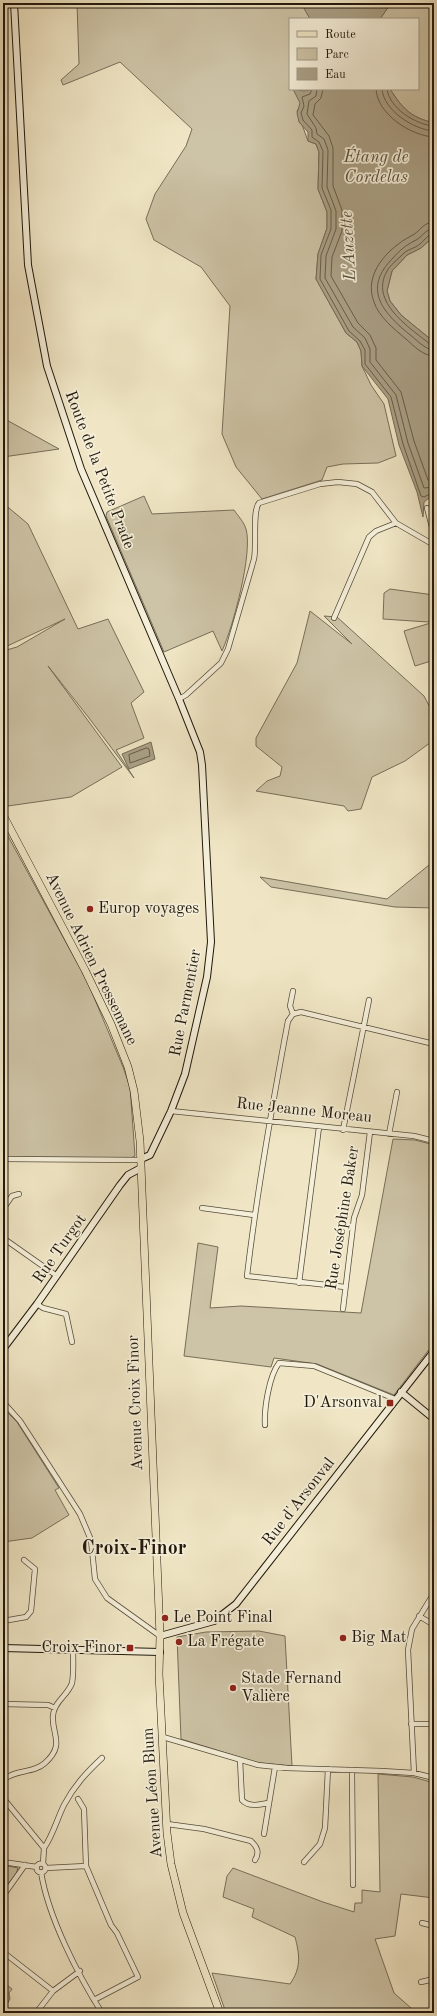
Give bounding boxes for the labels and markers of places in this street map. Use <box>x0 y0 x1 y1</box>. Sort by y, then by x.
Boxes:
place label: Europ voyages <box>98 901 199 917</box>
marker: Europ voyages <box>85 904 95 914</box>
place label: D'Arsonval <box>303 1395 382 1411</box>
marker: D'Arsonval <box>385 1398 395 1408</box>
place label: Le Point Final <box>173 1610 273 1626</box>
marker: Le Point Final <box>160 1613 170 1623</box>
place label: Big Mat <box>351 1630 407 1646</box>
marker: Big Mat <box>338 1633 348 1643</box>
place label: La Frégate <box>187 1634 264 1650</box>
marker: La Frégate <box>174 1637 184 1647</box>
place label: Croix Finor <box>41 1640 122 1656</box>
marker: Croix Finor <box>125 1643 135 1653</box>
place label: Stade Fernand Valière <box>241 1671 342 1705</box>
marker: Stade Fernand Valière <box>228 1683 238 1693</box>

